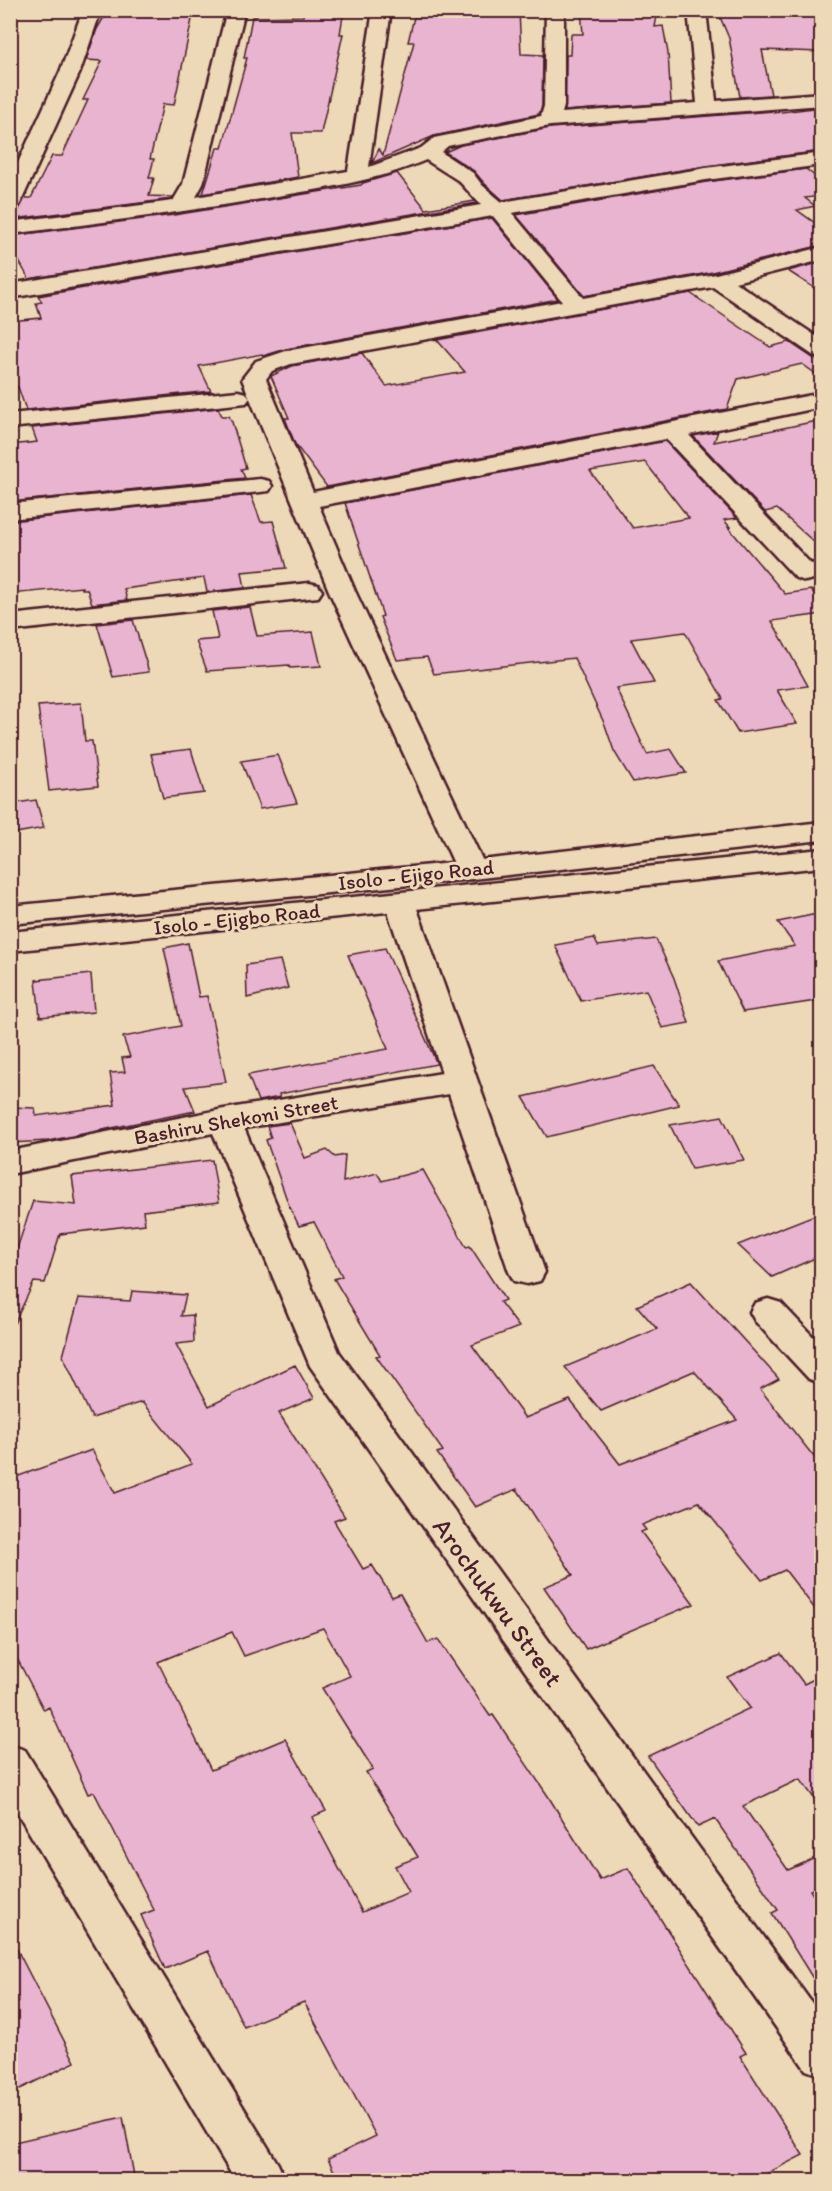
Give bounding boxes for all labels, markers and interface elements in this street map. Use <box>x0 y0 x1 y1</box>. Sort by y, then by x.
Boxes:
street label: Isolo - Ejigo Road <box>337 854 495 895</box>
street label: Isolo - Ejigbo Road <box>152 897 322 940</box>
street label: Bashiru Shekoni Street <box>132 1089 340 1150</box>
street label: Arochukwu Street <box>426 1511 570 1693</box>

